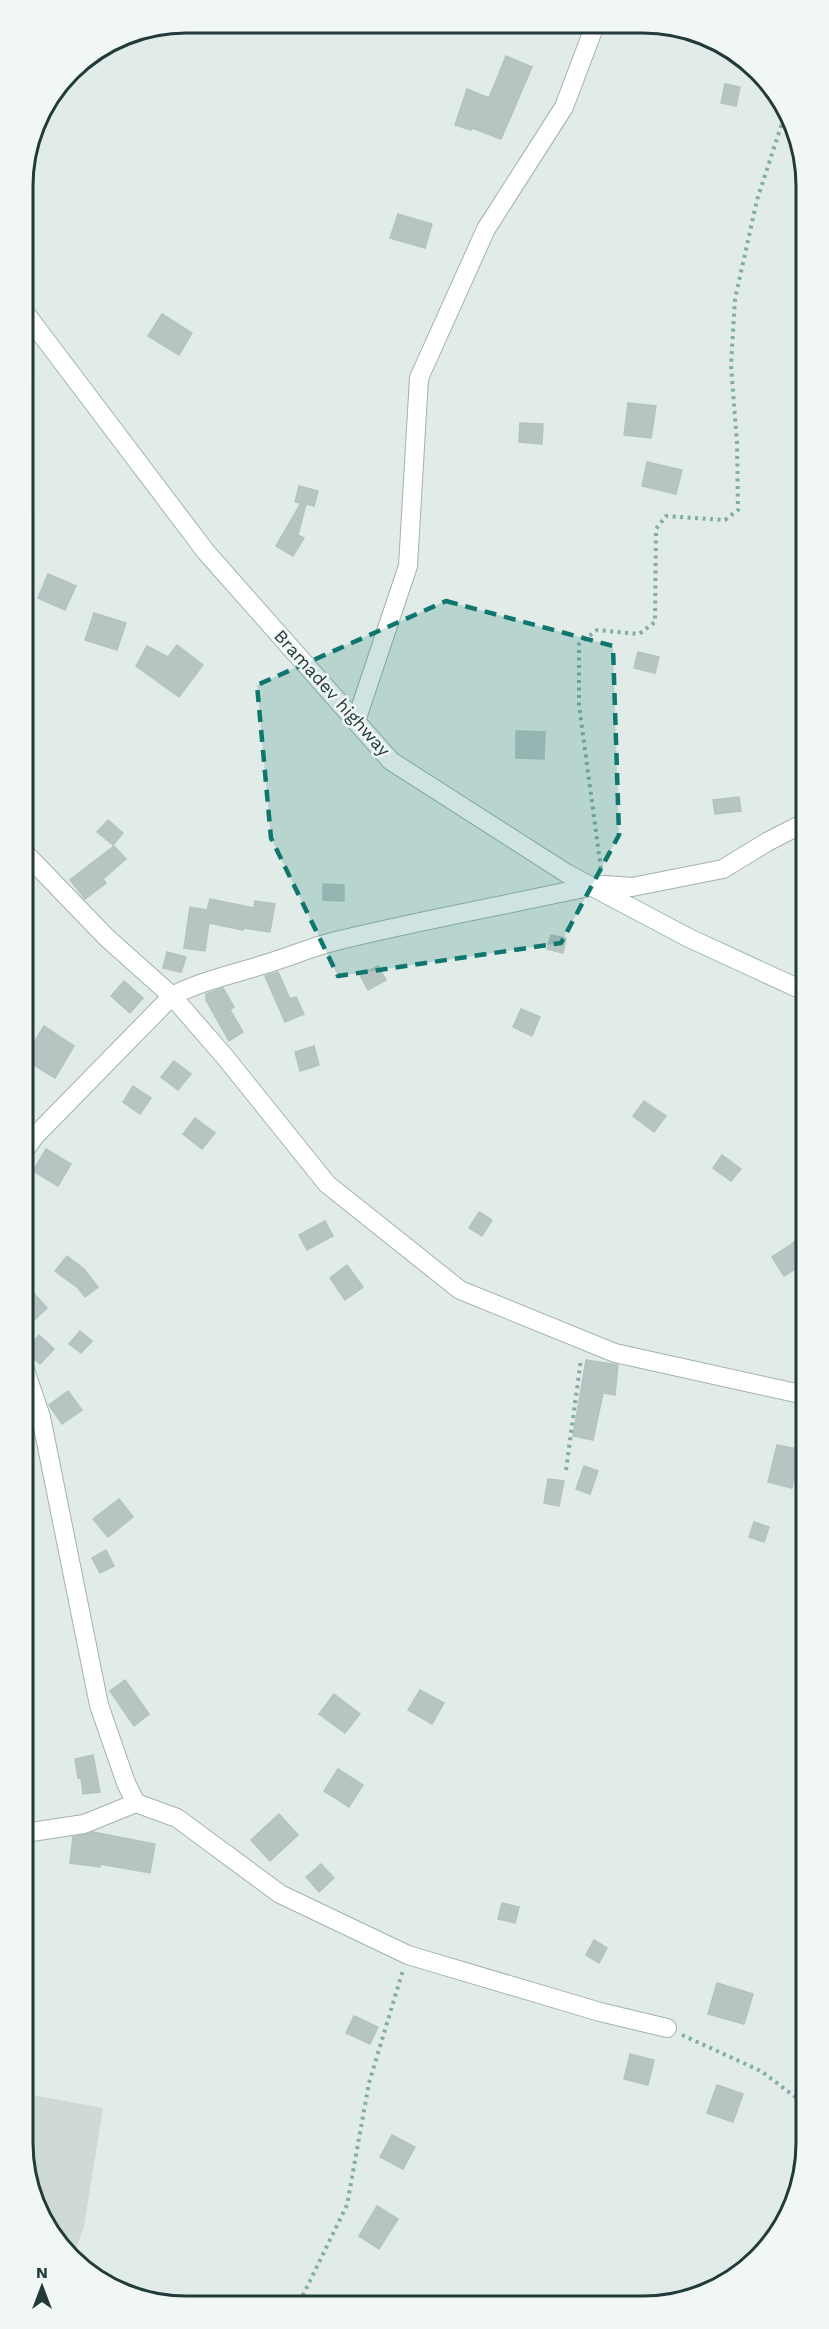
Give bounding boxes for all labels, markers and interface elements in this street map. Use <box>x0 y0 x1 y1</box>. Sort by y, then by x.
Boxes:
street label: Bramadev highway <box>270 625 395 761</box>
north arrow <box>12 2257 72 2317</box>
text: N <box>36 2263 48 2282</box>

